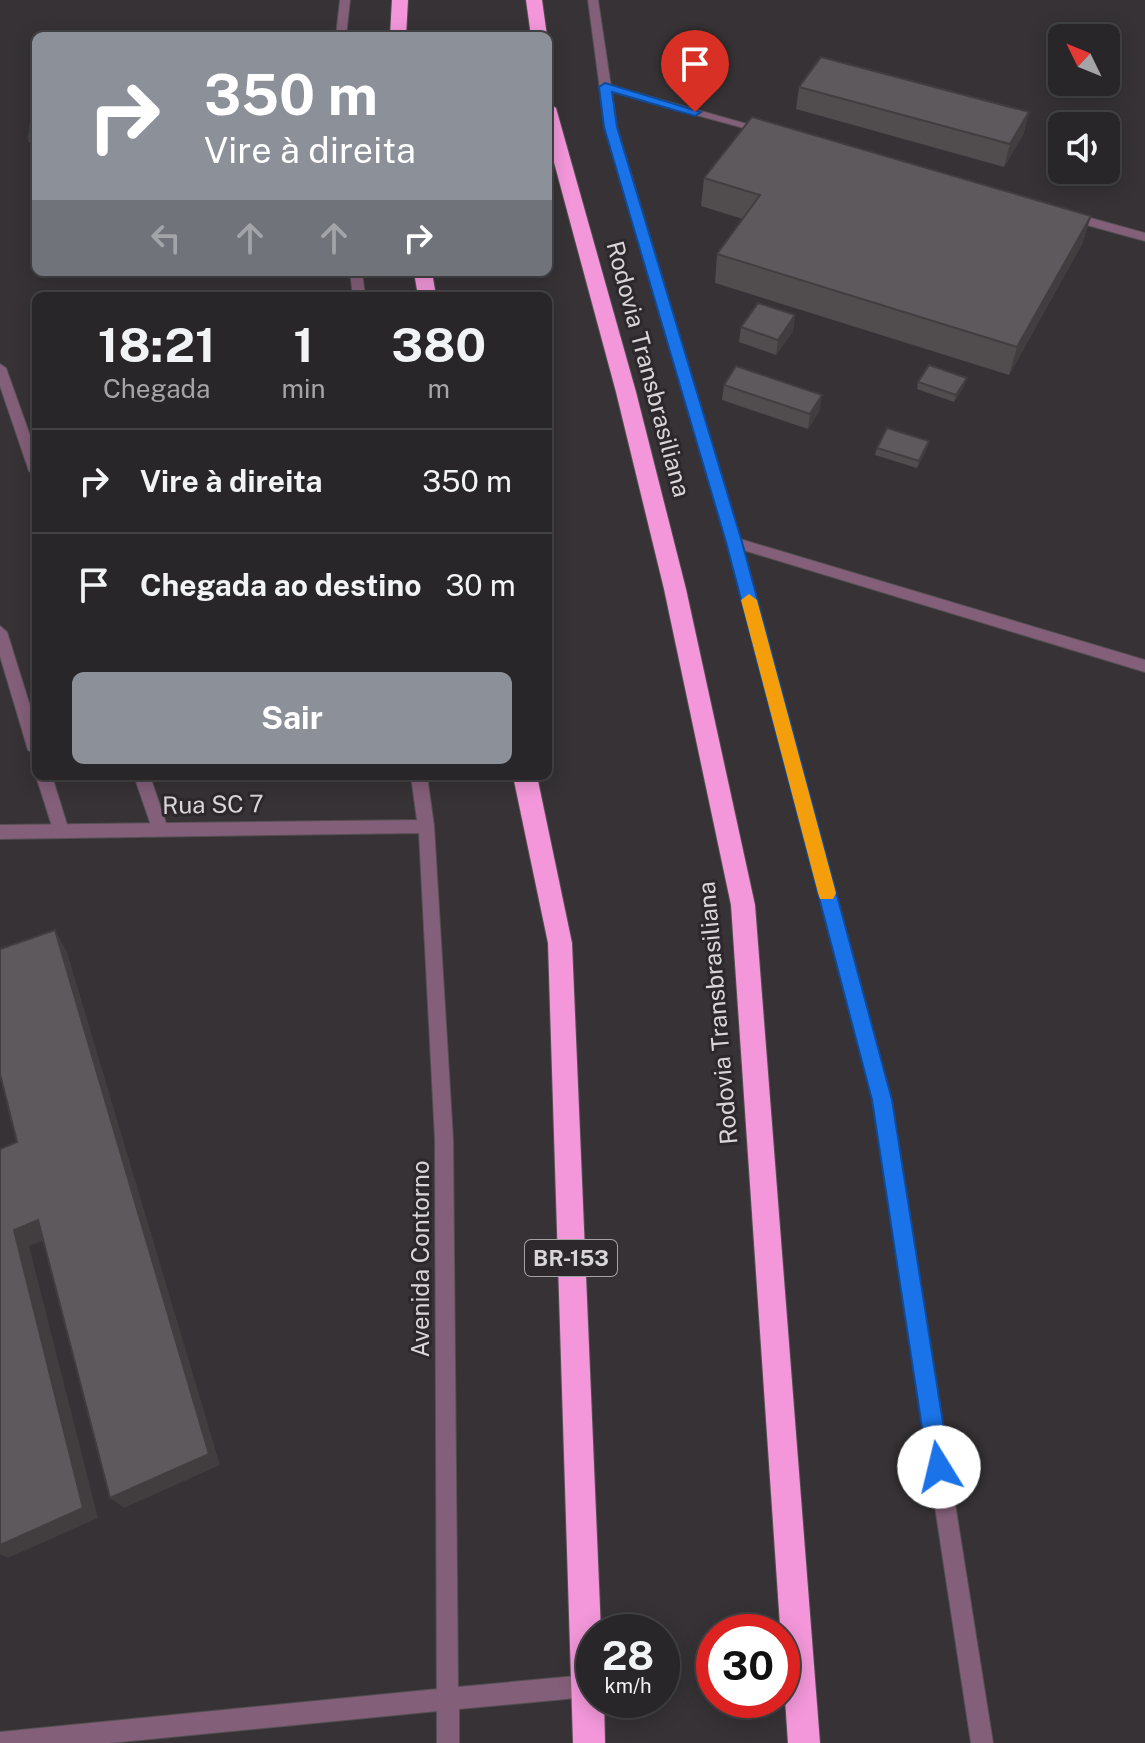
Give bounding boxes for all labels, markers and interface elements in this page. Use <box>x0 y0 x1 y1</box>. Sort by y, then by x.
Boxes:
north arrow <box>1048 24 1120 96</box>
map controls <box>1048 24 1120 184</box>
pin <box>661 30 729 112</box>
icon: arrive <box>673 42 717 86</box>
text: 350 m <box>204 62 378 128</box>
icon: right <box>72 64 176 168</box>
button: sound <box>1048 112 1120 184</box>
text: Vire à direita <box>204 129 416 171</box>
icon: left <box>144 216 188 260</box>
icon: ahead <box>228 216 272 260</box>
icon: ahead <box>312 216 356 260</box>
icon: right <box>396 216 440 260</box>
street label: Rodovia Transbrasiliana <box>601 238 697 500</box>
text: 18:21 <box>98 316 216 373</box>
text: 1 <box>293 316 314 373</box>
text: 380 <box>391 316 486 373</box>
text: Chegada <box>103 373 210 404</box>
text: min <box>281 373 326 404</box>
text: m <box>427 373 450 404</box>
icon: right <box>72 459 116 503</box>
text: Vire à direita <box>140 463 323 499</box>
text: 350 m <box>422 463 512 499</box>
icon: arrive <box>72 563 116 607</box>
text: Chegada ao destino <box>140 567 421 603</box>
text: 30 m <box>445 567 516 603</box>
button: Sair <box>72 672 512 764</box>
street label: Rua SC 7 <box>162 789 264 819</box>
street label: Rodovia Transbrasiliana <box>692 880 742 1146</box>
street label: Avenida Contorno <box>406 1160 434 1358</box>
road number: BR-153 <box>525 1240 617 1276</box>
position arrow <box>897 1425 981 1509</box>
speed limit sign: 30 <box>696 1614 800 1718</box>
text: 28 <box>602 1632 654 1679</box>
text: km/h <box>604 1674 652 1698</box>

